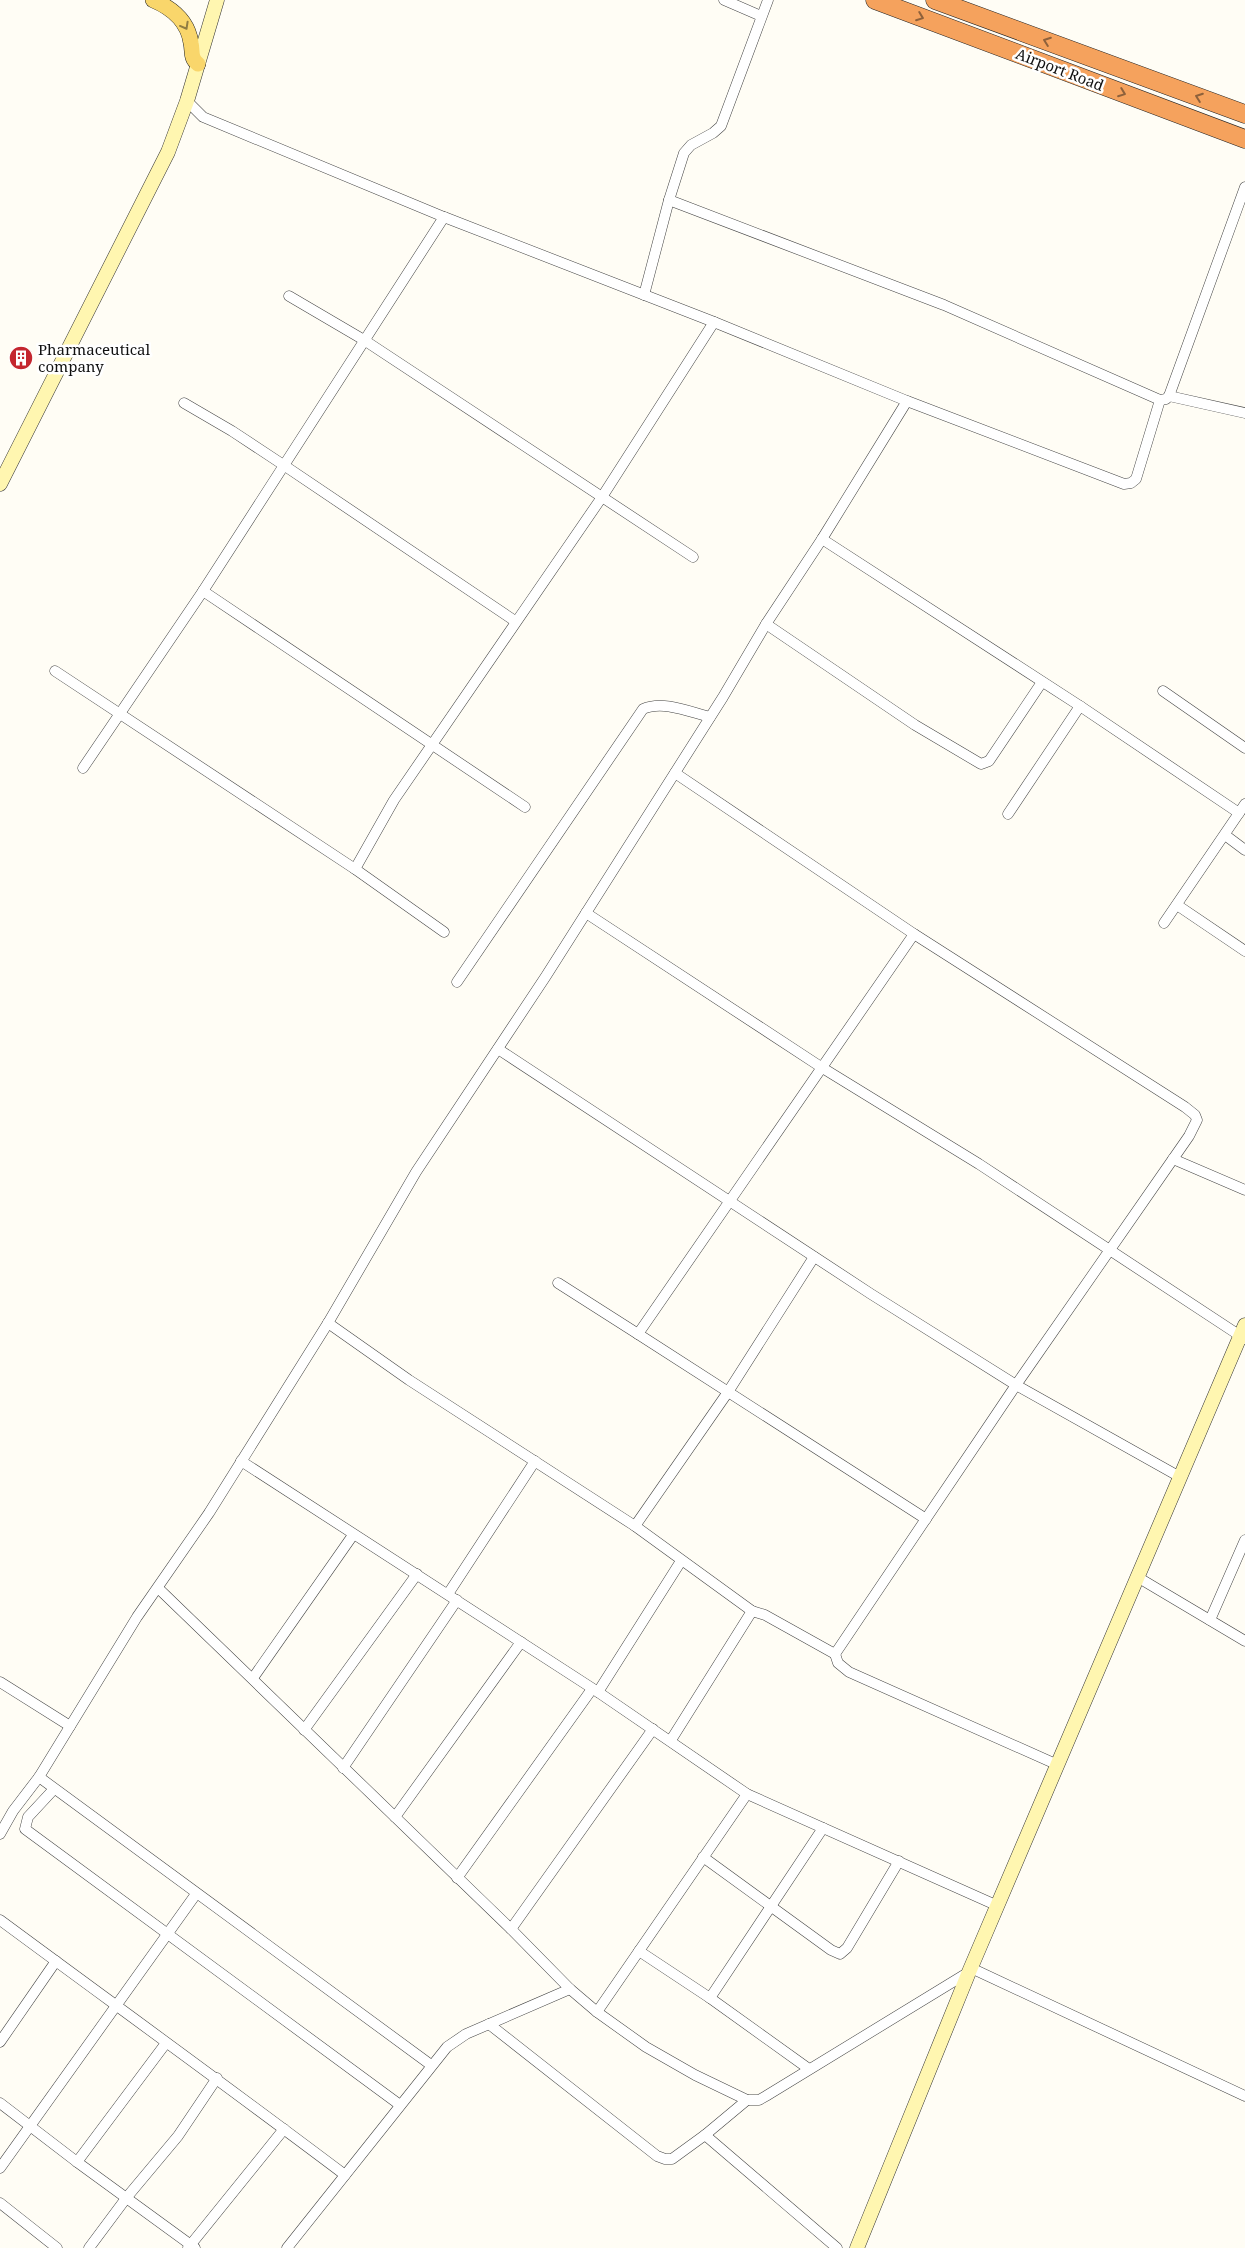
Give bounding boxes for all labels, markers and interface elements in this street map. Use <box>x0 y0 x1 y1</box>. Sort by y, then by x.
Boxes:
one-way arrow <box>916 11 924 21</box>
one-way arrow <box>179 20 189 29</box>
one-way arrow <box>1043 37 1051 47</box>
street label: Airport Road <box>1013 43 1107 95</box>
one-way arrow <box>1117 87 1126 97</box>
one-way arrow <box>1195 93 1204 103</box>
place label: Pharmaceutical company <box>38 339 151 376</box>
building icon: Pharmaceutical company <box>8 345 34 371</box>

